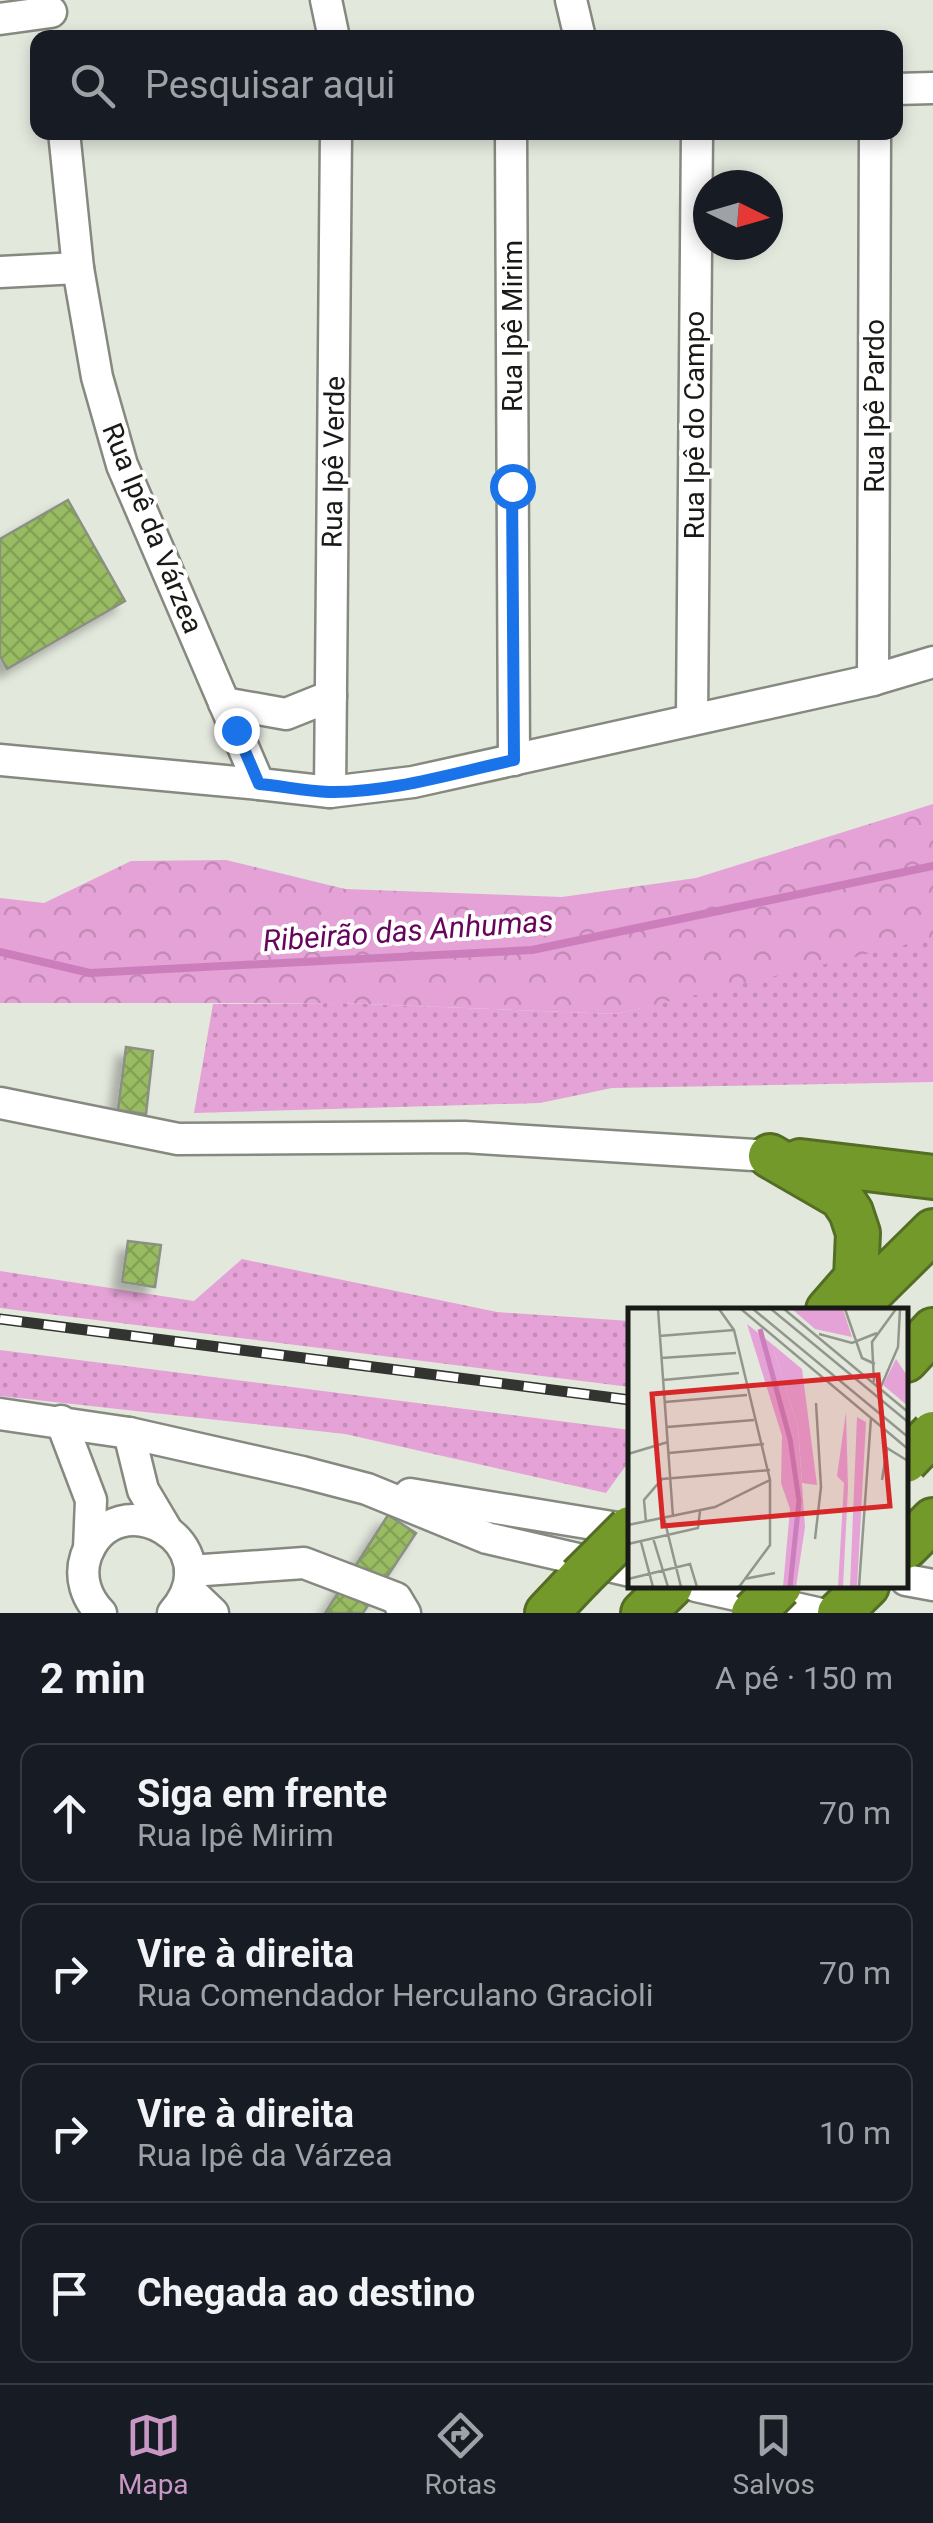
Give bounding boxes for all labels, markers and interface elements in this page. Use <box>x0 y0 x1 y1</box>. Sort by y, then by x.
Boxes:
search box <box>30 30 903 140</box>
icon: search <box>65 58 120 113</box>
text: Pesquisar aqui <box>145 63 395 107</box>
north arrow <box>693 170 783 260</box>
street label: Rua Ipê Mirim <box>496 240 529 412</box>
street label: Rua Ipê do Campo <box>678 311 711 539</box>
street label: Rua Ipê Pardo <box>858 319 891 493</box>
street label: Rua Ipê Verde <box>316 376 351 548</box>
street label: Rua Ipê da Várzea <box>95 418 210 638</box>
route start <box>490 464 536 510</box>
route end <box>214 708 260 754</box>
water label: Ribeirão das Anhumas <box>262 903 554 958</box>
inset map <box>628 1308 908 1588</box>
text: 2 min <box>40 1654 146 1703</box>
text: A pé · 150 m <box>715 1659 893 1697</box>
text: Siga em frente <box>137 1772 387 1816</box>
icon: ahead <box>42 1786 97 1841</box>
text: 70 m <box>819 1794 891 1832</box>
text: Rua Ipê Mirim <box>137 1816 334 1854</box>
text: Vire à direita <box>137 1932 354 1976</box>
icon: right <box>42 1946 97 2001</box>
text: 70 m <box>819 1954 891 1992</box>
text: Rua Comendador Herculano Gracioli <box>137 1976 654 2014</box>
text: Vire à direita <box>137 2092 354 2136</box>
icon: right <box>42 2106 97 2161</box>
text: 10 m <box>819 2114 891 2152</box>
text: Rua Ipê da Várzea <box>137 2136 393 2174</box>
icon: arrive <box>42 2266 97 2321</box>
text: Chegada ao destino <box>137 2271 475 2315</box>
tab: Mapa <box>118 2408 189 2501</box>
tab: Rotas <box>425 2408 497 2501</box>
tab: Salvos <box>733 2408 815 2501</box>

